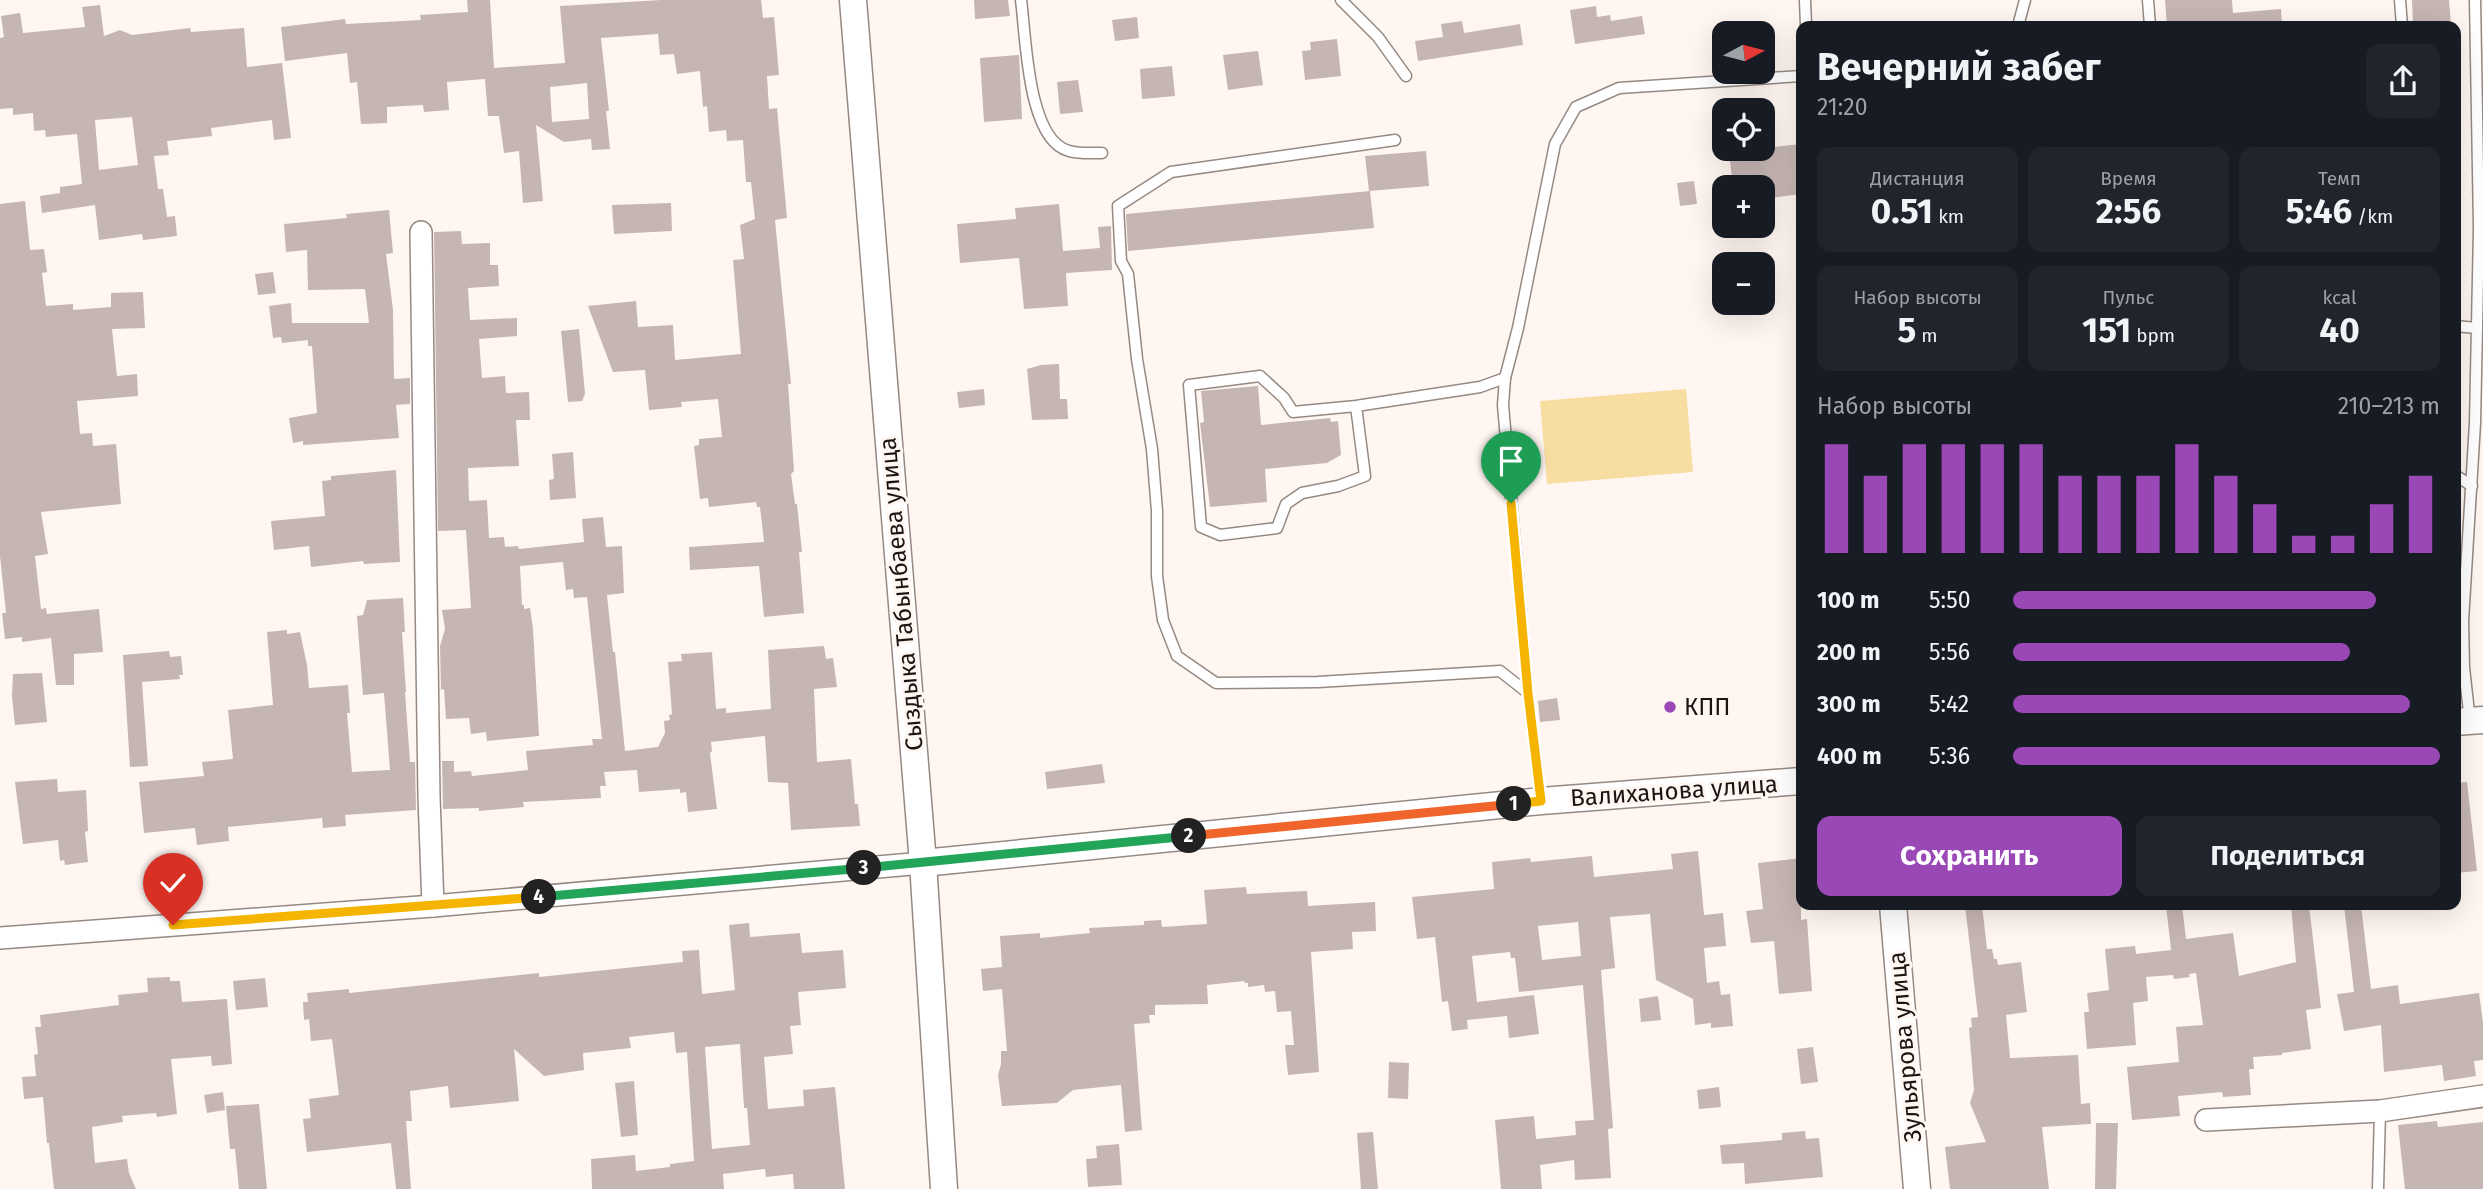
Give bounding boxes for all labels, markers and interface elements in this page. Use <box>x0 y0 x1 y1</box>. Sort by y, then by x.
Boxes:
north arrow <box>1712 21 1774 84</box>
map controls <box>1712 21 1775 315</box>
text: Вечерний забег <box>1817 44 2101 90</box>
button: share <box>2366 44 2440 118</box>
text: 21:20 <box>1817 93 1868 121</box>
button: locate <box>1712 98 1775 161</box>
text: Дистанция <box>1870 167 1965 190</box>
text: Время <box>2100 167 2157 190</box>
text: Темп <box>2318 167 2361 190</box>
button: + <box>1712 175 1775 238</box>
text: 0.51 <box>1871 190 1933 232</box>
text: 2:56 <box>2096 190 2161 232</box>
text: 5:46 <box>2286 190 2352 232</box>
text: km <box>1933 205 1964 228</box>
text: /km <box>2352 205 2393 228</box>
button: − <box>1712 252 1775 315</box>
text: Набор высоты <box>1853 286 1982 309</box>
text: Пульс <box>2103 286 2154 309</box>
text: kcal <box>2322 286 2357 309</box>
text: 5 <box>1897 309 1916 351</box>
text: 151 <box>2082 309 2131 351</box>
text: 40 <box>2319 309 2360 351</box>
text: m <box>1916 324 1938 347</box>
text: bpm <box>2131 324 2175 347</box>
text: Набор высоты <box>1817 392 1972 420</box>
text: 210–213 m <box>2338 392 2440 420</box>
pin <box>1481 431 1541 503</box>
street label: Сыздыка Табынбаева улица <box>873 436 929 752</box>
icon: arrive <box>1492 442 1530 480</box>
text: 100 m <box>1817 586 1879 614</box>
text: 5:50 <box>1929 586 1971 614</box>
text: 200 m <box>1817 638 1881 666</box>
text: 5:56 <box>1929 638 1970 666</box>
text: 300 m <box>1817 690 1881 718</box>
text: 5:42 <box>1929 690 1969 718</box>
place label: КПП <box>1684 693 1731 721</box>
marker: КПП <box>1662 699 1678 715</box>
text: 400 m <box>1817 742 1882 770</box>
text: 5:36 <box>1929 742 1970 770</box>
street label: Валиханова улица <box>1569 770 1779 812</box>
pin: 1 <box>1496 786 1532 822</box>
text: 1 <box>1509 792 1518 815</box>
button: Сохранить <box>1817 816 2122 896</box>
button: Поделиться <box>2136 816 2440 896</box>
pin: 2 <box>1172 818 1206 854</box>
text: 2 <box>1184 824 1193 847</box>
pin: 3 <box>846 850 882 886</box>
pin <box>143 853 203 925</box>
text: 3 <box>859 856 868 879</box>
icon: check <box>154 864 192 902</box>
pin: 4 <box>522 880 556 914</box>
text: 4 <box>533 885 544 908</box>
street label: Зульярова улица <box>1883 951 1927 1143</box>

